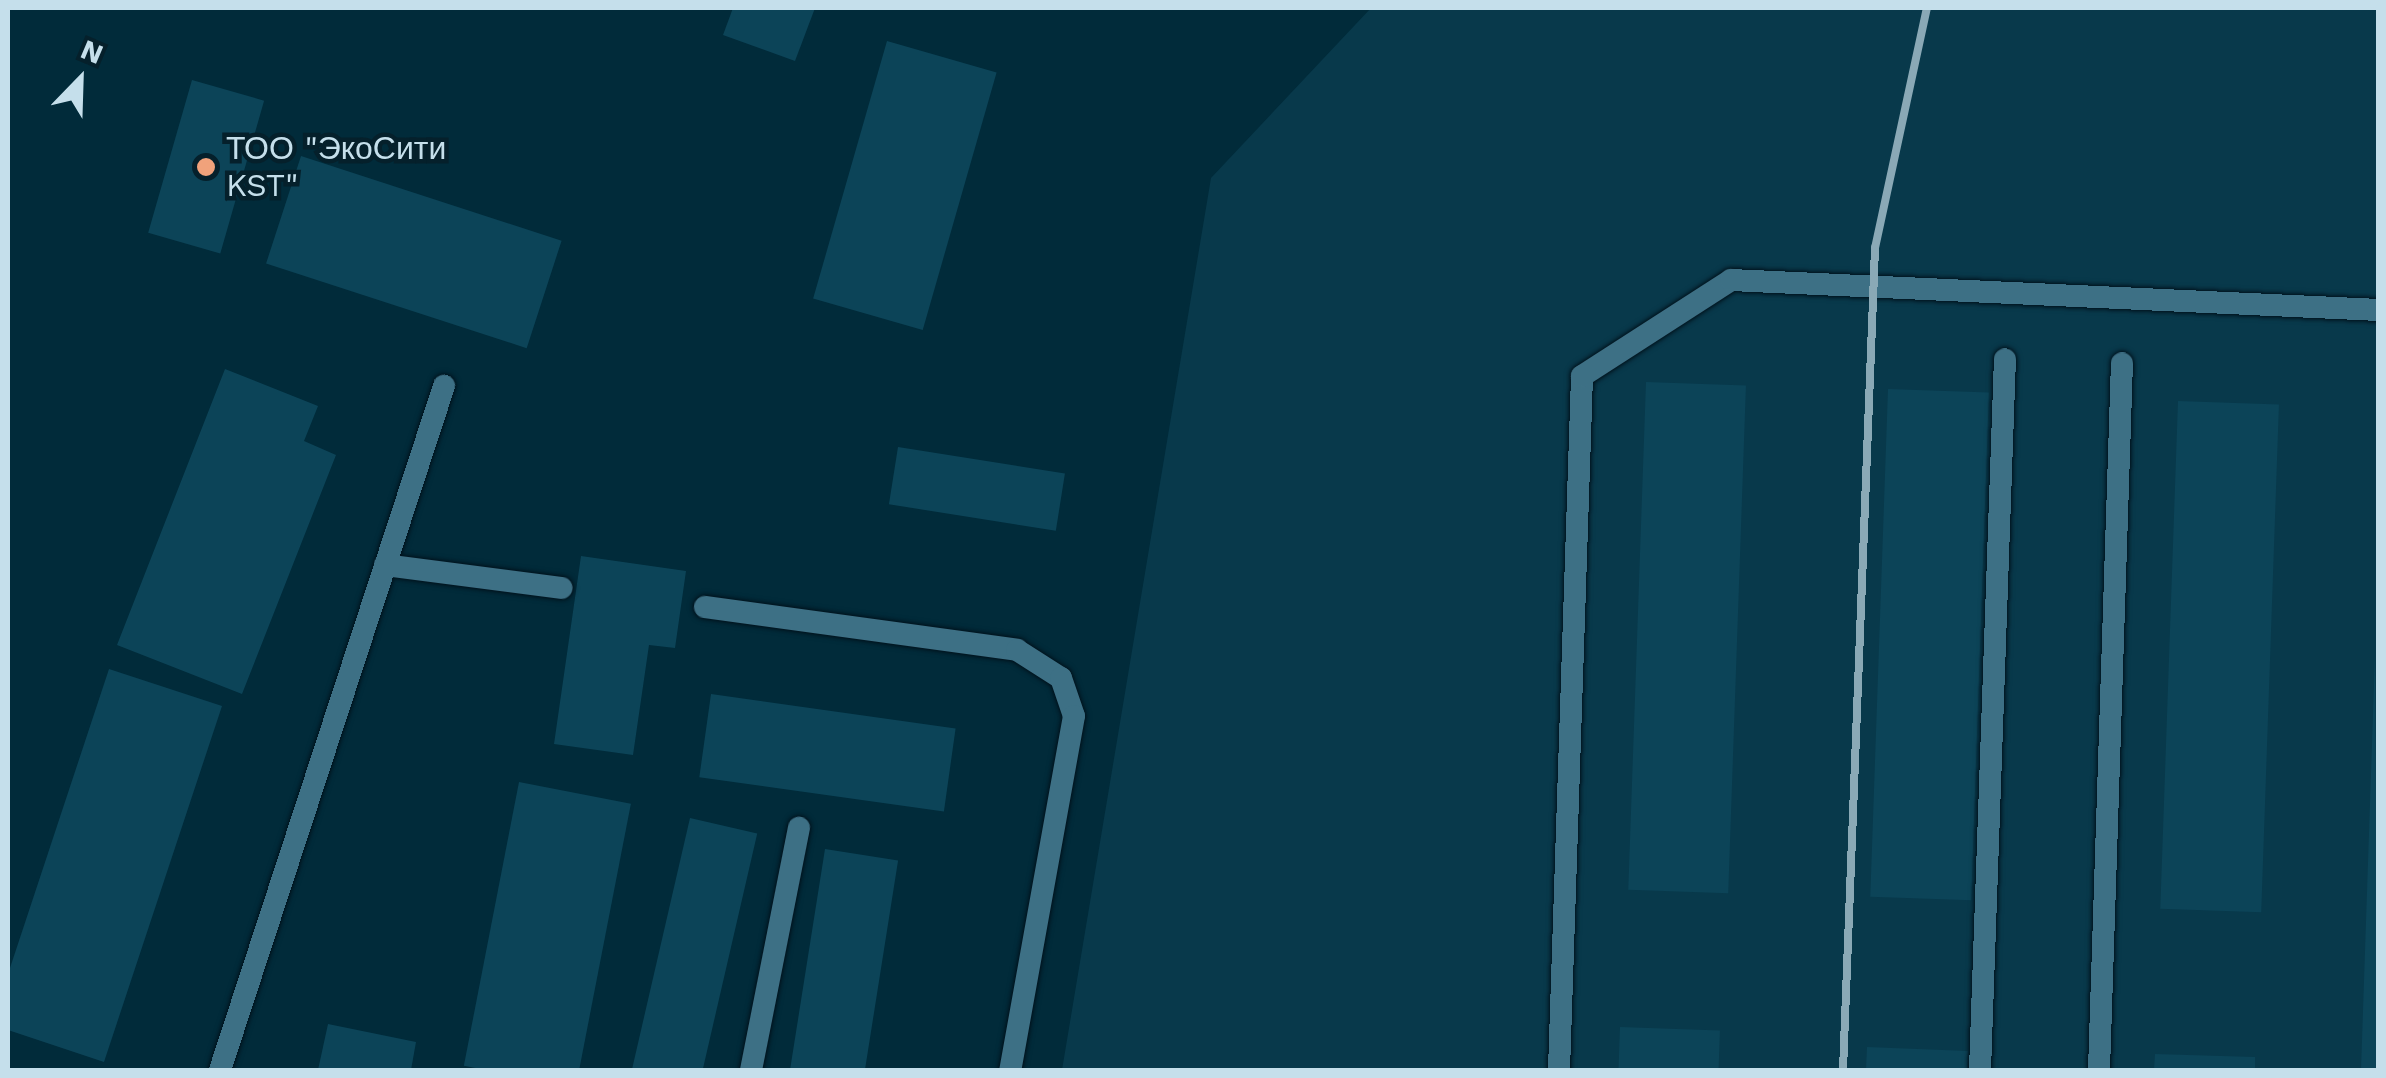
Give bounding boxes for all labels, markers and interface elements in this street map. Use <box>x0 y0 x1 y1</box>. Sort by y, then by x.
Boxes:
north arrow <box>30 30 130 130</box>
text: N <box>76 33 108 71</box>
place label: ТОО "ЭкоСити KST" <box>226 130 446 205</box>
marker: ТОО "ЭкоСити KST" <box>195 156 217 178</box>

